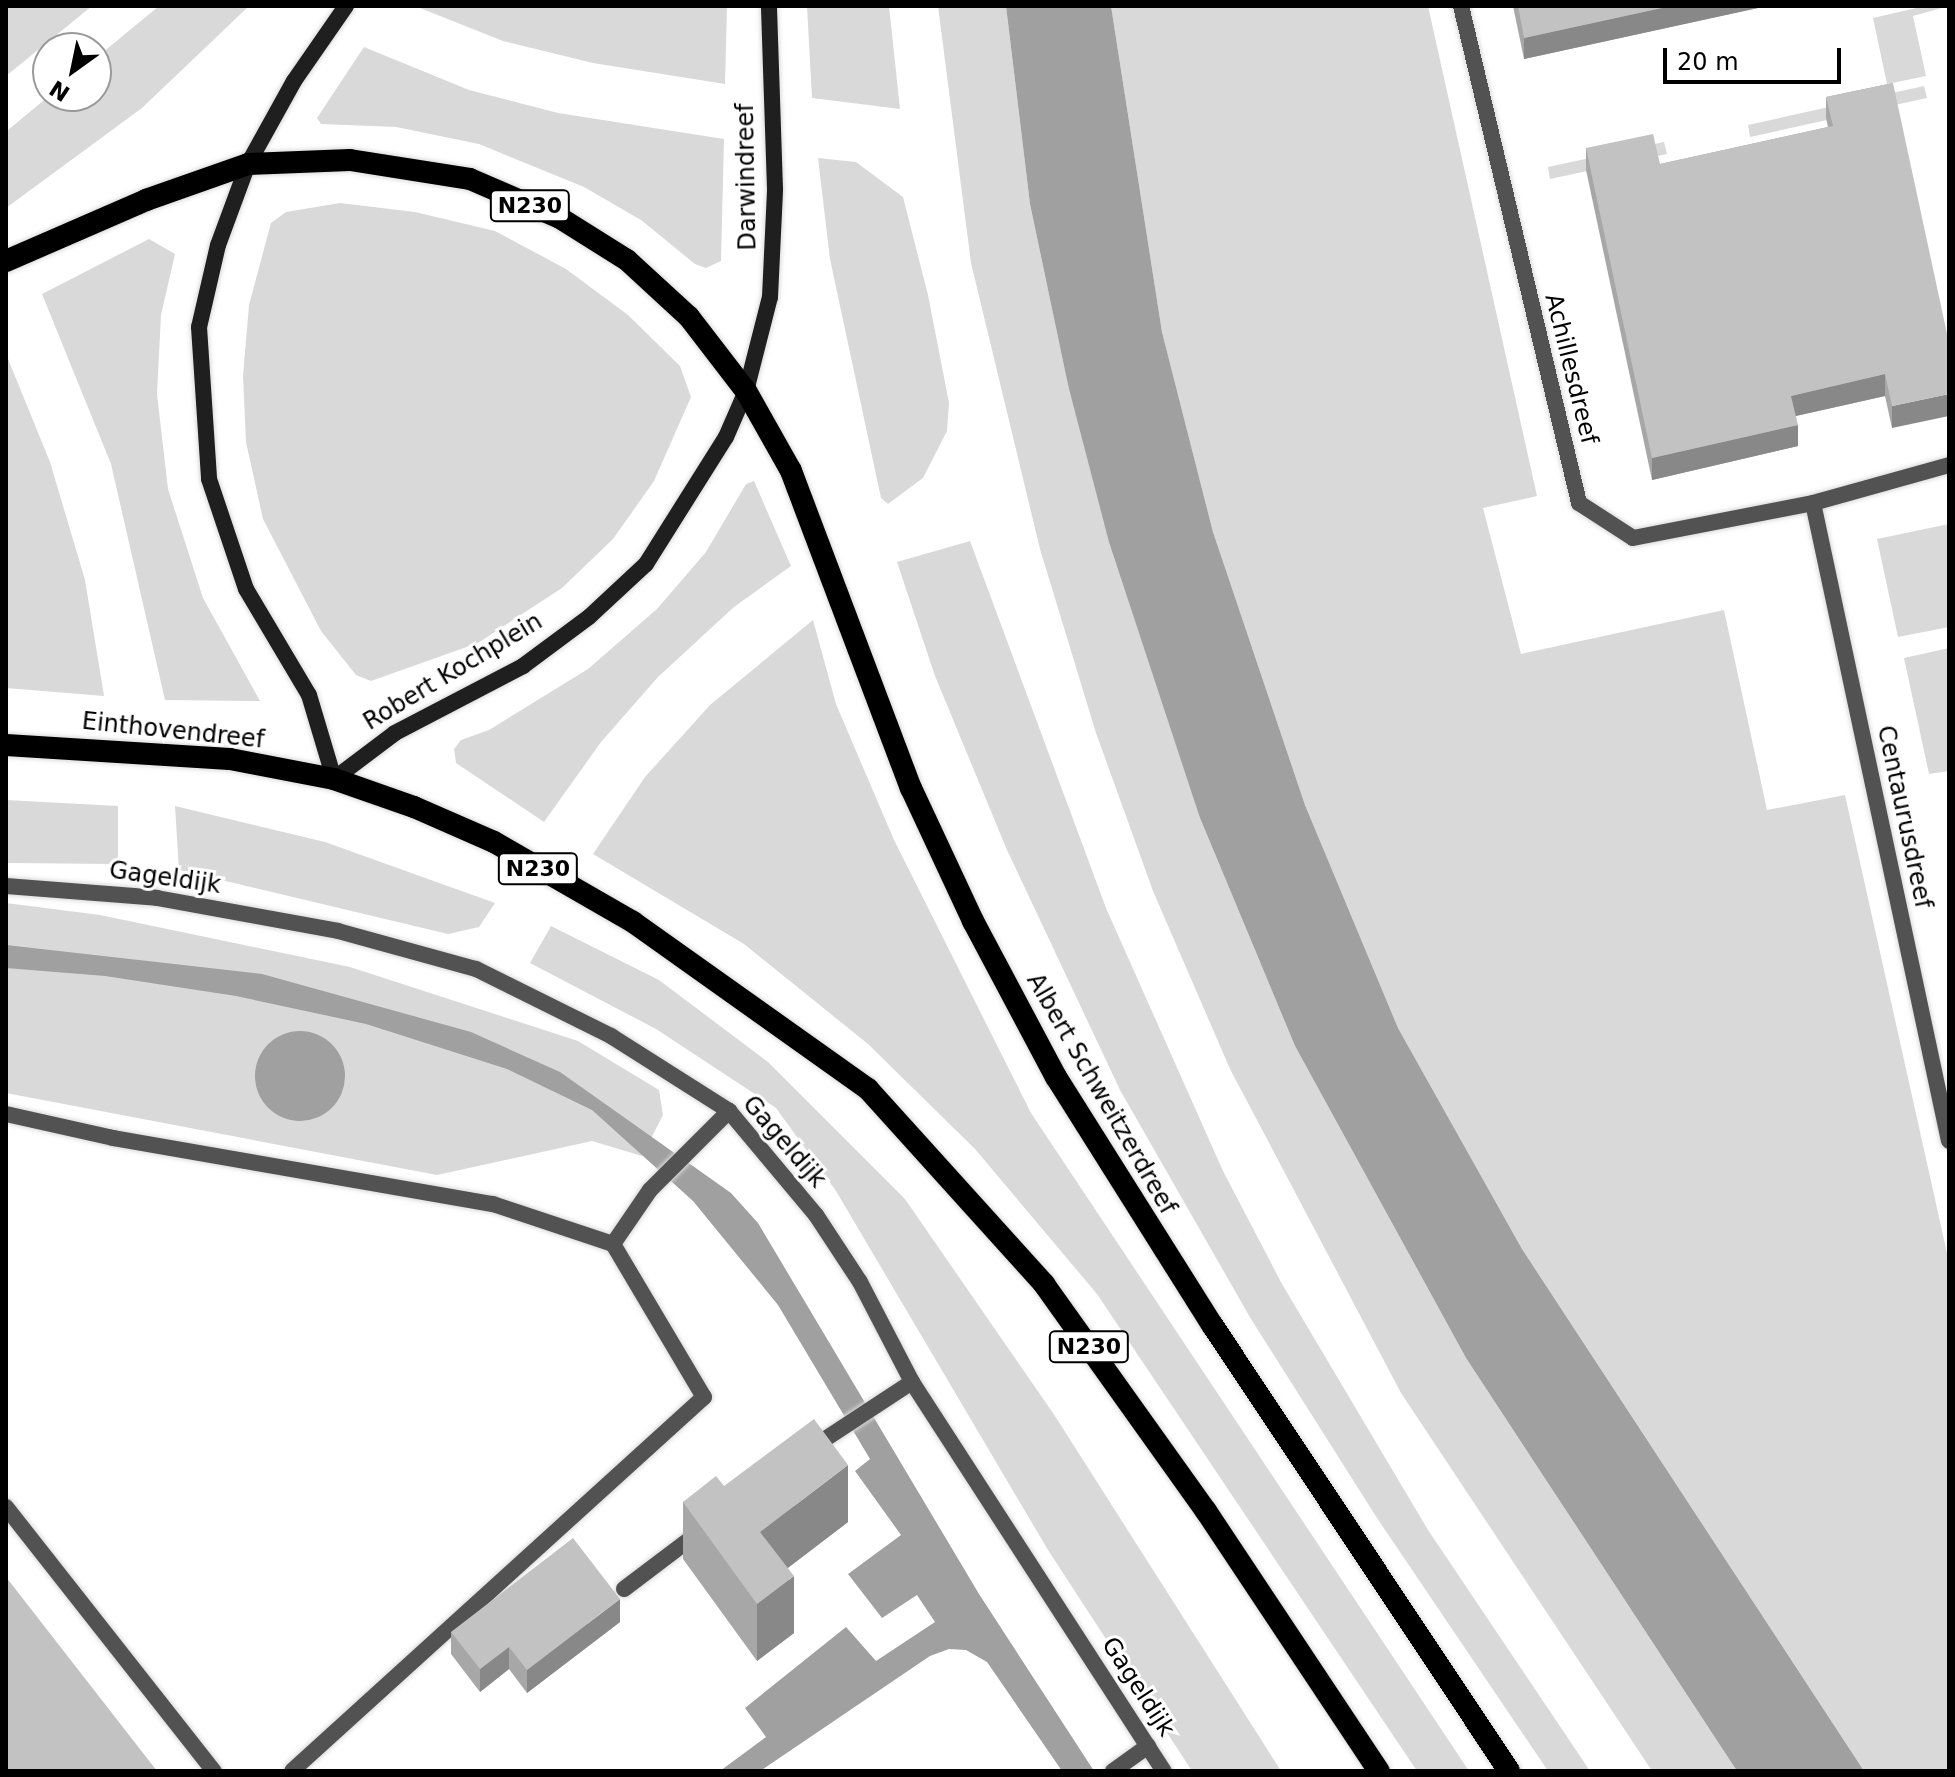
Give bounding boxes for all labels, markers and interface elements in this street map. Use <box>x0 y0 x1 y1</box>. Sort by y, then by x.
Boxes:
north arrow <box>32 32 112 112</box>
scale bar <box>1667 32 1845 82</box>
text: 20 m <box>1677 48 1739 76</box>
text: N <box>45 75 74 106</box>
street label: Darwindreef <box>731 103 763 251</box>
road number: N230 <box>488 188 572 224</box>
street label: Achillesdreef <box>1538 291 1604 447</box>
street label: Robert Kochplein <box>358 607 548 737</box>
street label: Einthovendreef <box>80 707 266 755</box>
street label: Centaurusdreef <box>1871 723 1937 911</box>
road number: N230 <box>496 851 580 887</box>
street label: Gageldijk <box>107 856 223 900</box>
street label: Albert Schweitzerdreef <box>1020 968 1182 1220</box>
street label: Gageldijk <box>736 1090 832 1194</box>
road number: N230 <box>1047 1329 1131 1365</box>
street label: Gageldijk <box>1095 1632 1181 1742</box>

